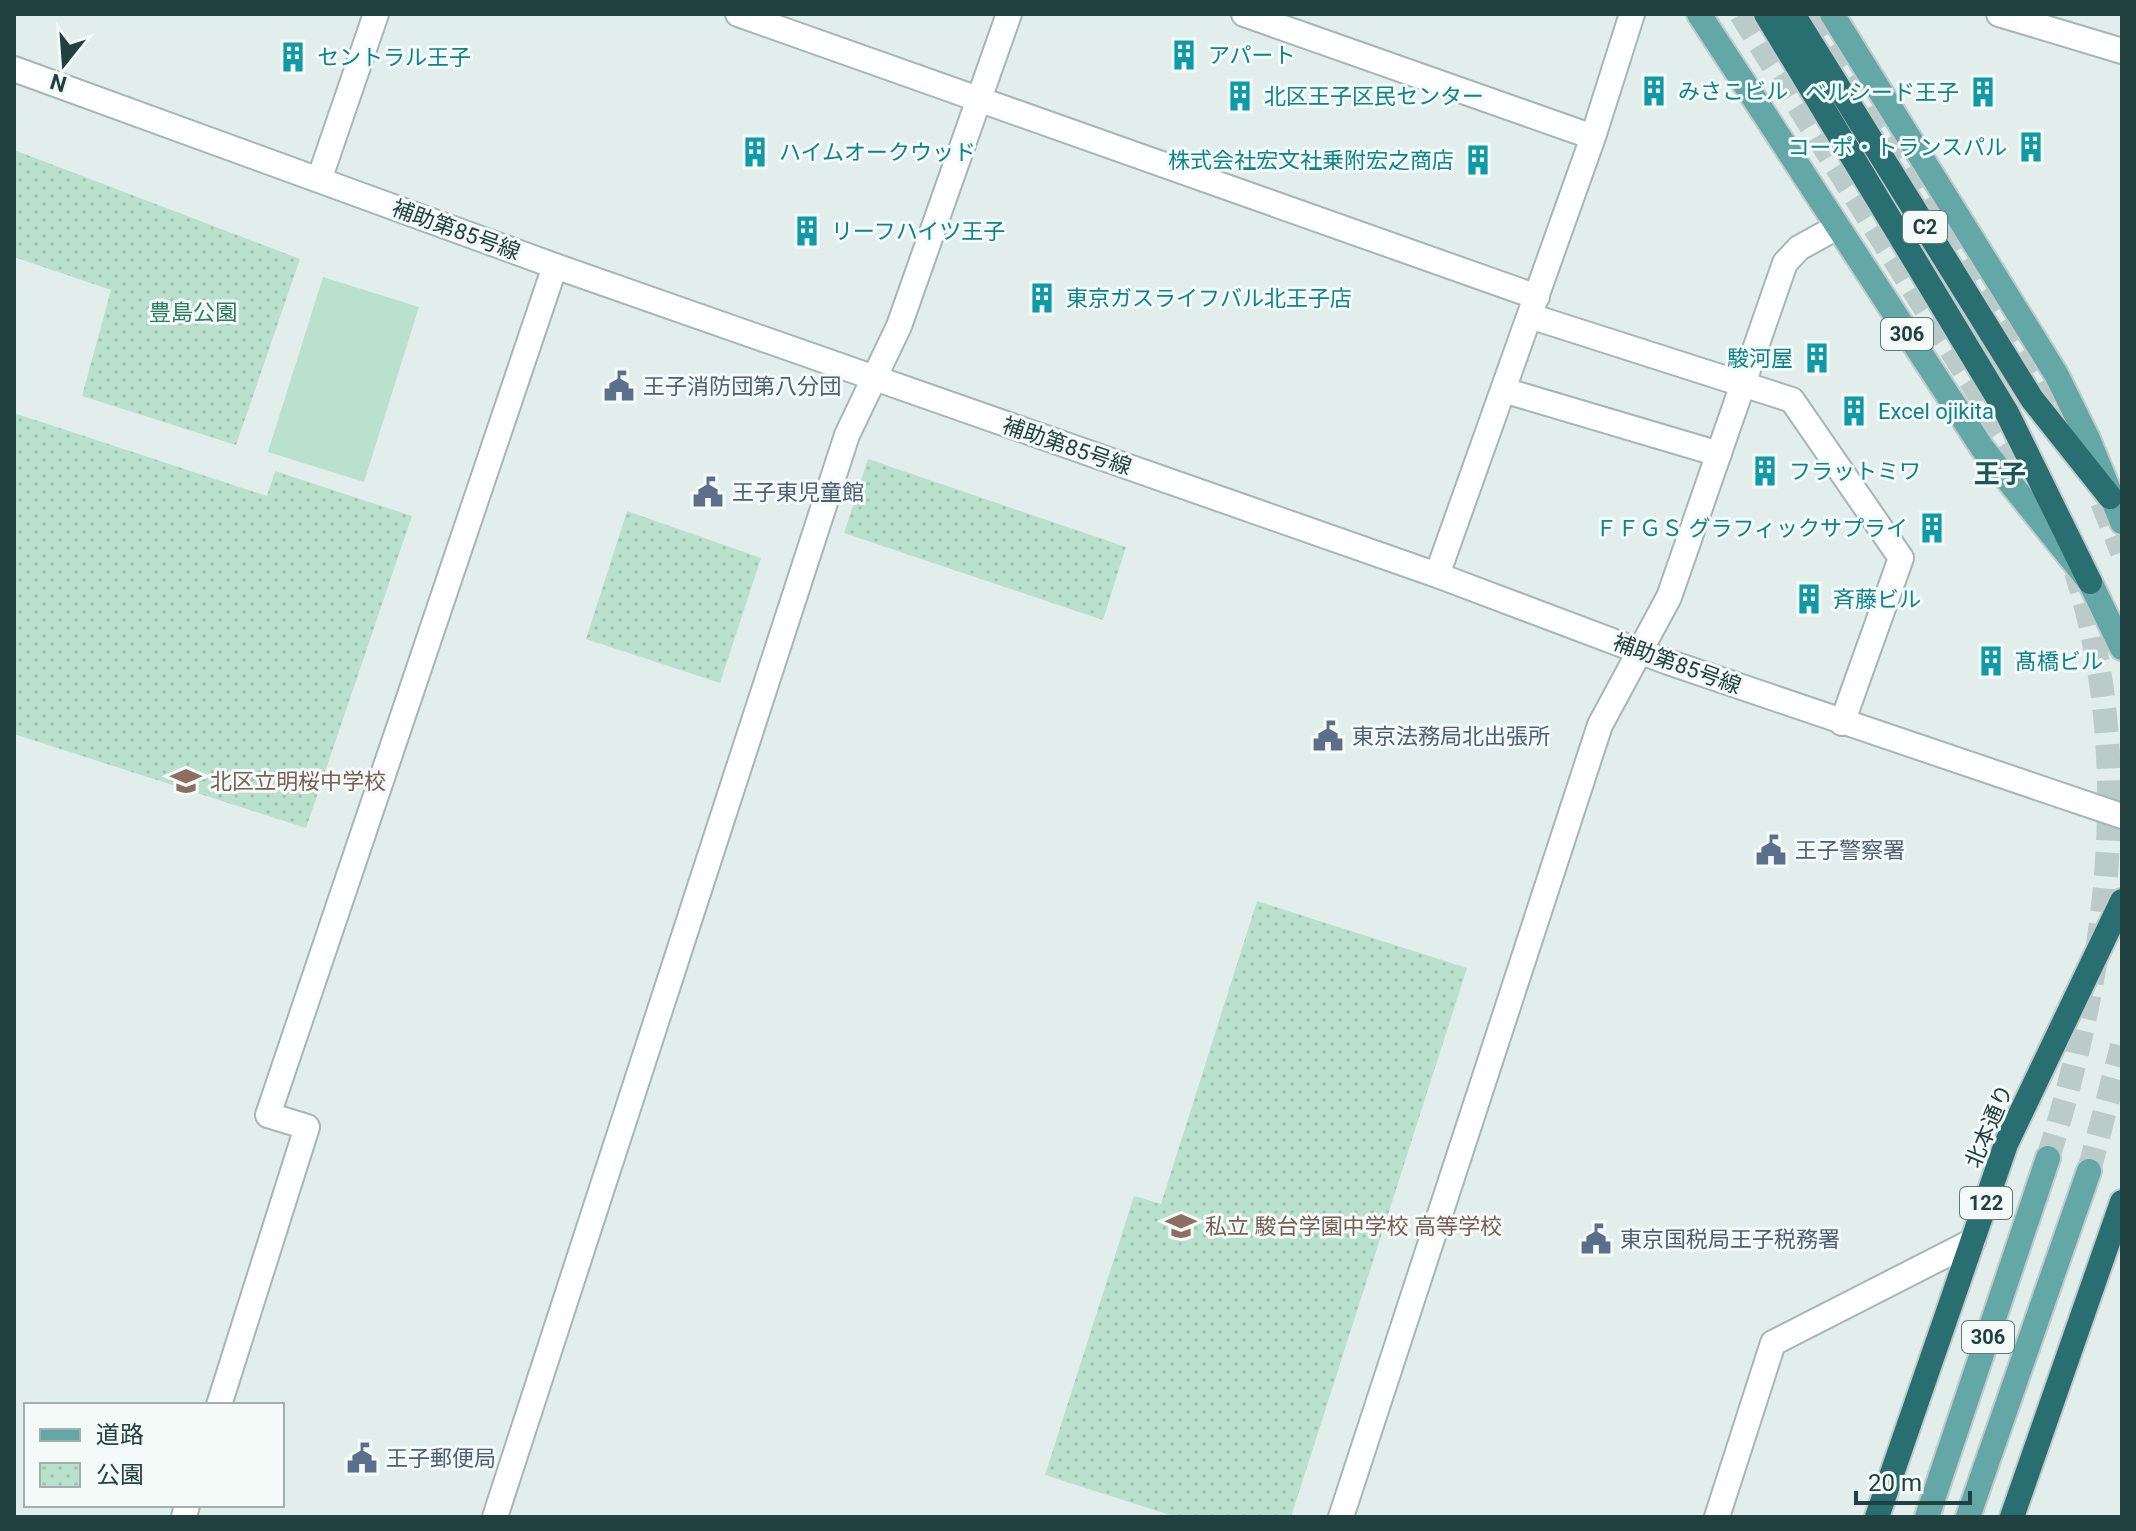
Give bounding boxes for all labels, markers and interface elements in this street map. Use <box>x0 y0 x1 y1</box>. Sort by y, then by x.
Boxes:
north arrow <box>24 24 104 104</box>
building icon: アパート <box>1167 38 1201 72</box>
building icon: セントラル王子 <box>276 40 310 74</box>
place label: アパート <box>1208 43 1296 68</box>
place label: セントラル王子 <box>317 45 471 70</box>
text: N <box>47 68 69 97</box>
building icon: みさこビル <box>1637 74 1671 108</box>
building icon: ベルシード王子 <box>1966 75 2000 109</box>
building icon: 北区王子区民センター <box>1223 79 1257 113</box>
place label: みさこビル <box>1678 79 1788 104</box>
place label: ベルシード王子 <box>1805 80 1959 105</box>
place label: 北区王子区民センター <box>1264 84 1484 109</box>
building icon: コーポ・トランスパル <box>2014 130 2048 164</box>
building icon: ハイムオークウッド <box>738 135 772 169</box>
place label: コーポ・トランスパル <box>1787 135 2007 160</box>
place label: ハイムオークウッド <box>779 140 976 165</box>
building icon: 株式会社宏文社乗附宏之商店 <box>1461 143 1495 177</box>
place label: 株式会社宏文社乗附宏之商店 <box>1168 148 1454 173</box>
street label: 補助第85号線 <box>388 195 524 265</box>
road number: C2 <box>1903 211 1947 243</box>
building icon: リーフハイツ王子 <box>790 214 824 248</box>
place label: リーフハイツ王子 <box>831 219 1005 244</box>
building icon: 東京ガスライフバル北王子店 <box>1025 281 1059 315</box>
place label: 東京ガスライフバル北王子店 <box>1066 286 1352 311</box>
park label: 豊島公園 <box>149 300 237 325</box>
road number: 306 <box>1881 318 1933 350</box>
building icon: 駿河屋 <box>1800 341 1834 375</box>
place label: 駿河屋 <box>1727 346 1793 371</box>
public building icon: 王子消防団第八分団 <box>602 369 636 403</box>
place label: 王子消防団第八分団 <box>643 374 841 399</box>
building icon: Excel ojikita <box>1837 394 1871 428</box>
place label: Excel ojikita <box>1878 399 1994 424</box>
street label: 補助第85号線 <box>999 412 1135 480</box>
building icon: フラットミワ <box>1748 454 1782 488</box>
place label: フラットミワ <box>1789 459 1921 484</box>
district label: 王子 <box>1974 459 2026 489</box>
public building icon: 王子東児童館 <box>691 475 725 509</box>
place label: 王子東児童館 <box>732 480 864 505</box>
building icon: ＦＦＧＳ グラフィックサプライ <box>1915 511 1949 545</box>
place label: ＦＦＧＳ グラフィックサプライ <box>1595 516 1908 541</box>
building icon: 斉藤ビル <box>1792 582 1826 616</box>
place label: 斉藤ビル <box>1833 587 1921 612</box>
street label: 補助第85号線 <box>1609 629 1745 699</box>
building icon: 髙橋ビル <box>1974 644 2008 678</box>
place label: 髙橋ビル <box>2015 649 2103 674</box>
public building icon: 東京法務局北出張所 <box>1311 719 1345 753</box>
place label: 東京法務局北出張所 <box>1352 724 1550 749</box>
school or university icon: 北区立明桜中学校 <box>169 764 203 798</box>
place label: 北区立明桜中学校 <box>210 769 386 794</box>
public building icon: 王子警察署 <box>1754 833 1788 867</box>
place label: 王子警察署 <box>1795 838 1905 863</box>
street label: 北本通り <box>1960 1081 2018 1171</box>
road number: 122 <box>1960 1187 2012 1219</box>
school or university icon: 私立 駿台学園中学校 高等学校 <box>1164 1209 1198 1243</box>
place label: 私立 駿台学園中学校 高等学校 <box>1205 1214 1502 1239</box>
public building icon: 東京国税局王子税務署 <box>1579 1222 1613 1256</box>
place label: 東京国税局王子税務署 <box>1620 1227 1840 1252</box>
road number: 306 <box>1962 1321 2014 1353</box>
legend <box>24 1403 284 1507</box>
text: 道路 <box>96 1421 144 1449</box>
public building icon: 王子郵便局 <box>345 1441 379 1475</box>
place label: 王子郵便局 <box>386 1446 496 1471</box>
scale bar <box>1856 1455 1970 1505</box>
text: 公園 <box>96 1461 144 1489</box>
text: 20 m <box>1868 1469 1922 1497</box>

